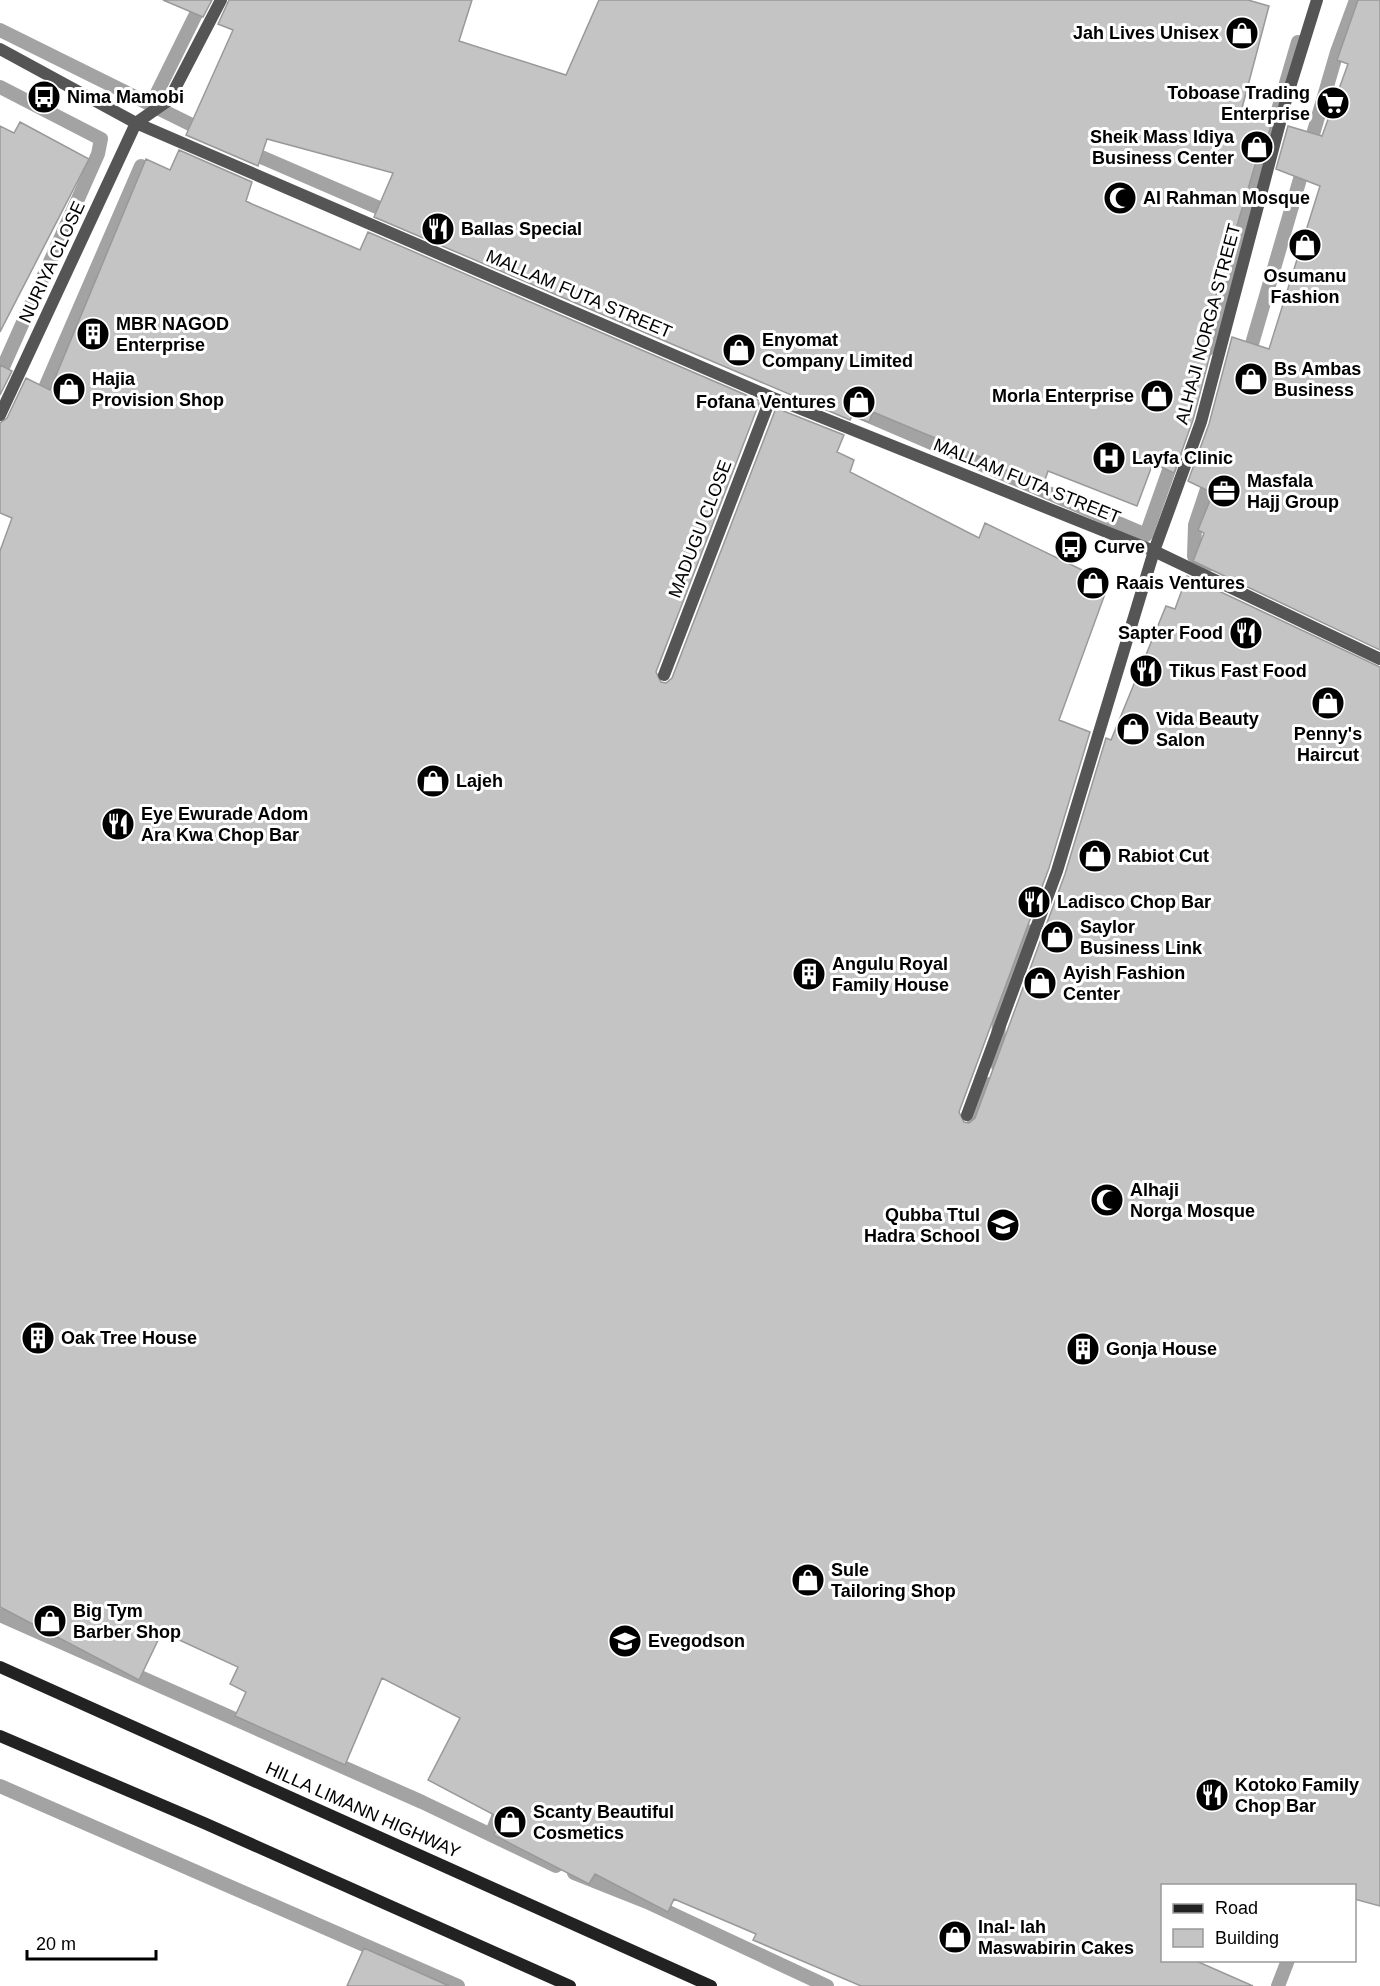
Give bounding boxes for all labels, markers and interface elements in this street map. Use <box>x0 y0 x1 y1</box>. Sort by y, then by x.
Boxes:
shop icon: Jah Lives Unisex <box>1224 15 1260 51</box>
place label: Jah Lives Unisex <box>1073 23 1219 43</box>
bus stop icon: Nima Mamobi <box>26 79 62 115</box>
place label: Toboase Trading Enterprise <box>1167 83 1310 124</box>
supermarket icon: Toboase Trading Enterprise <box>1315 85 1351 121</box>
place label: Nima Mamobi <box>67 87 184 107</box>
place label: Sheik Mass Idiya Business Center <box>1090 127 1235 168</box>
shop icon: Sheik Mass Idiya Business Center <box>1239 129 1275 165</box>
mosque icon: Al Rahman Mosque <box>1102 180 1138 216</box>
place label: Al Rahman Mosque <box>1143 188 1310 208</box>
street label: NURIYA CLOSE <box>15 198 89 326</box>
restaurant icon: Ballas Special <box>420 211 456 247</box>
place label: Ballas Special <box>461 219 582 239</box>
street label: ALHAJI NORGA STREET <box>1172 221 1244 427</box>
shop icon: Osumanu Fashion <box>1287 227 1323 263</box>
street label: MALLAM FUTA STREET <box>483 246 675 342</box>
place label: Osumanu Fashion <box>1263 266 1347 307</box>
place label: MBR NAGOD Enterprise <box>116 314 229 355</box>
building icon: MBR NAGOD Enterprise <box>75 316 111 352</box>
place label: Enyomat Company Limited <box>762 330 913 371</box>
shop icon: Enyomat Company Limited <box>721 332 757 368</box>
place label: Bs Ambas Business <box>1274 359 1361 400</box>
shop icon: Bs Ambas Business <box>1233 361 1269 397</box>
place label: Hajia Provision Shop <box>92 369 224 410</box>
shop icon: Hajia Provision Shop <box>51 371 87 407</box>
shop icon: Morla Enterprise <box>1139 378 1175 414</box>
shop icon: Fofana Ventures <box>841 384 877 420</box>
place label: Morla Enterprise <box>992 386 1134 406</box>
place label: Fofana Ventures <box>696 392 836 412</box>
street label: MALLAM FUTA STREET <box>931 434 1123 528</box>
hospital icon: Layfa Clinic <box>1091 440 1127 476</box>
place label: Layfa Clinic <box>1132 448 1233 468</box>
street label: MADUGU CLOSE <box>664 457 736 601</box>
place label: Masfala Hajj Group <box>1247 471 1339 512</box>
office icon: Masfala Hajj Group <box>1206 473 1242 509</box>
bus stop icon: Curve <box>1053 529 1089 565</box>
place label: Curve <box>1094 537 1145 557</box>
shop icon: Raais Ventures <box>1075 565 1111 601</box>
place label: Raais Ventures <box>1116 573 1245 593</box>
restaurant icon: Sapter Food <box>1228 615 1264 651</box>
place label: Sapter Food <box>1118 623 1223 643</box>
restaurant icon: Tikus Fast Food <box>1128 653 1164 689</box>
place label: Tikus Fast Food <box>1169 661 1307 681</box>
shop icon: Penny's Haircut <box>1310 685 1346 721</box>
place label: Vida Beauty Salon <box>1156 709 1259 750</box>
shop icon: Vida Beauty Salon <box>1115 711 1151 747</box>
place label: Penny's Haircut <box>1294 724 1362 765</box>
shop icon: Lajeh <box>415 763 451 799</box>
place label: Lajeh <box>456 771 503 791</box>
place label: Eye Ewurade Adom Ara Kwa Chop Bar <box>141 804 308 845</box>
restaurant icon: Eye Ewurade Adom Ara Kwa Chop Bar <box>100 806 136 842</box>
shop icon: Rabiot Cut <box>1077 838 1113 874</box>
place label: Rabiot Cut <box>1118 846 1209 866</box>
restaurant icon: Ladisco Chop Bar <box>1016 884 1052 920</box>
place label: Ladisco Chop Bar <box>1057 892 1211 912</box>
place label: Saylor Business Link <box>1080 917 1203 958</box>
shop icon: Saylor Business Link <box>1039 919 1075 955</box>
place label: Angulu Royal Family House <box>832 954 949 995</box>
building icon: Angulu Royal Family House <box>791 956 827 992</box>
place label: Ayish Fashion Center <box>1063 963 1185 1004</box>
shop icon: Ayish Fashion Center <box>1022 965 1058 1001</box>
place label: Alhaji Norga Mosque <box>1130 1180 1255 1221</box>
mosque icon: Alhaji Norga Mosque <box>1089 1182 1125 1218</box>
place label: Qubba Ttul Hadra School <box>864 1205 980 1246</box>
school or university icon: Qubba Ttul Hadra School <box>985 1207 1021 1243</box>
building icon: Oak Tree House <box>20 1320 56 1356</box>
place label: Oak Tree House <box>61 1328 197 1348</box>
building icon: Gonja House <box>1065 1331 1101 1367</box>
place label: Gonja House <box>1106 1339 1217 1359</box>
place label: Sule Tailoring Shop <box>831 1560 956 1601</box>
shop icon: Sule Tailoring Shop <box>790 1562 826 1598</box>
place label: Big Tym Barber Shop <box>73 1601 181 1642</box>
shop icon: Big Tym Barber Shop <box>32 1603 68 1639</box>
school or university icon: Evegodson <box>607 1623 643 1659</box>
place label: Evegodson <box>648 1631 745 1651</box>
street label: HILLA LIMANN HIGHWAY <box>263 1758 463 1862</box>
place label: Kotoko Family Chop Bar <box>1235 1775 1359 1816</box>
restaurant icon: Kotoko Family Chop Bar <box>1194 1777 1230 1813</box>
place label: Scanty Beautiful Cosmetics <box>533 1802 674 1843</box>
shop icon: Scanty Beautiful Cosmetics <box>492 1804 528 1840</box>
legend <box>1161 1884 1356 1962</box>
text: Road <box>1215 1898 1258 1918</box>
place label: Inal- lah Maswabirin Cakes <box>978 1917 1134 1958</box>
shop icon: Inal- lah Maswabirin Cakes <box>937 1919 973 1955</box>
scale bar <box>27 1923 156 1961</box>
text: Building <box>1215 1928 1279 1948</box>
text: 20 m <box>36 1934 76 1954</box>

